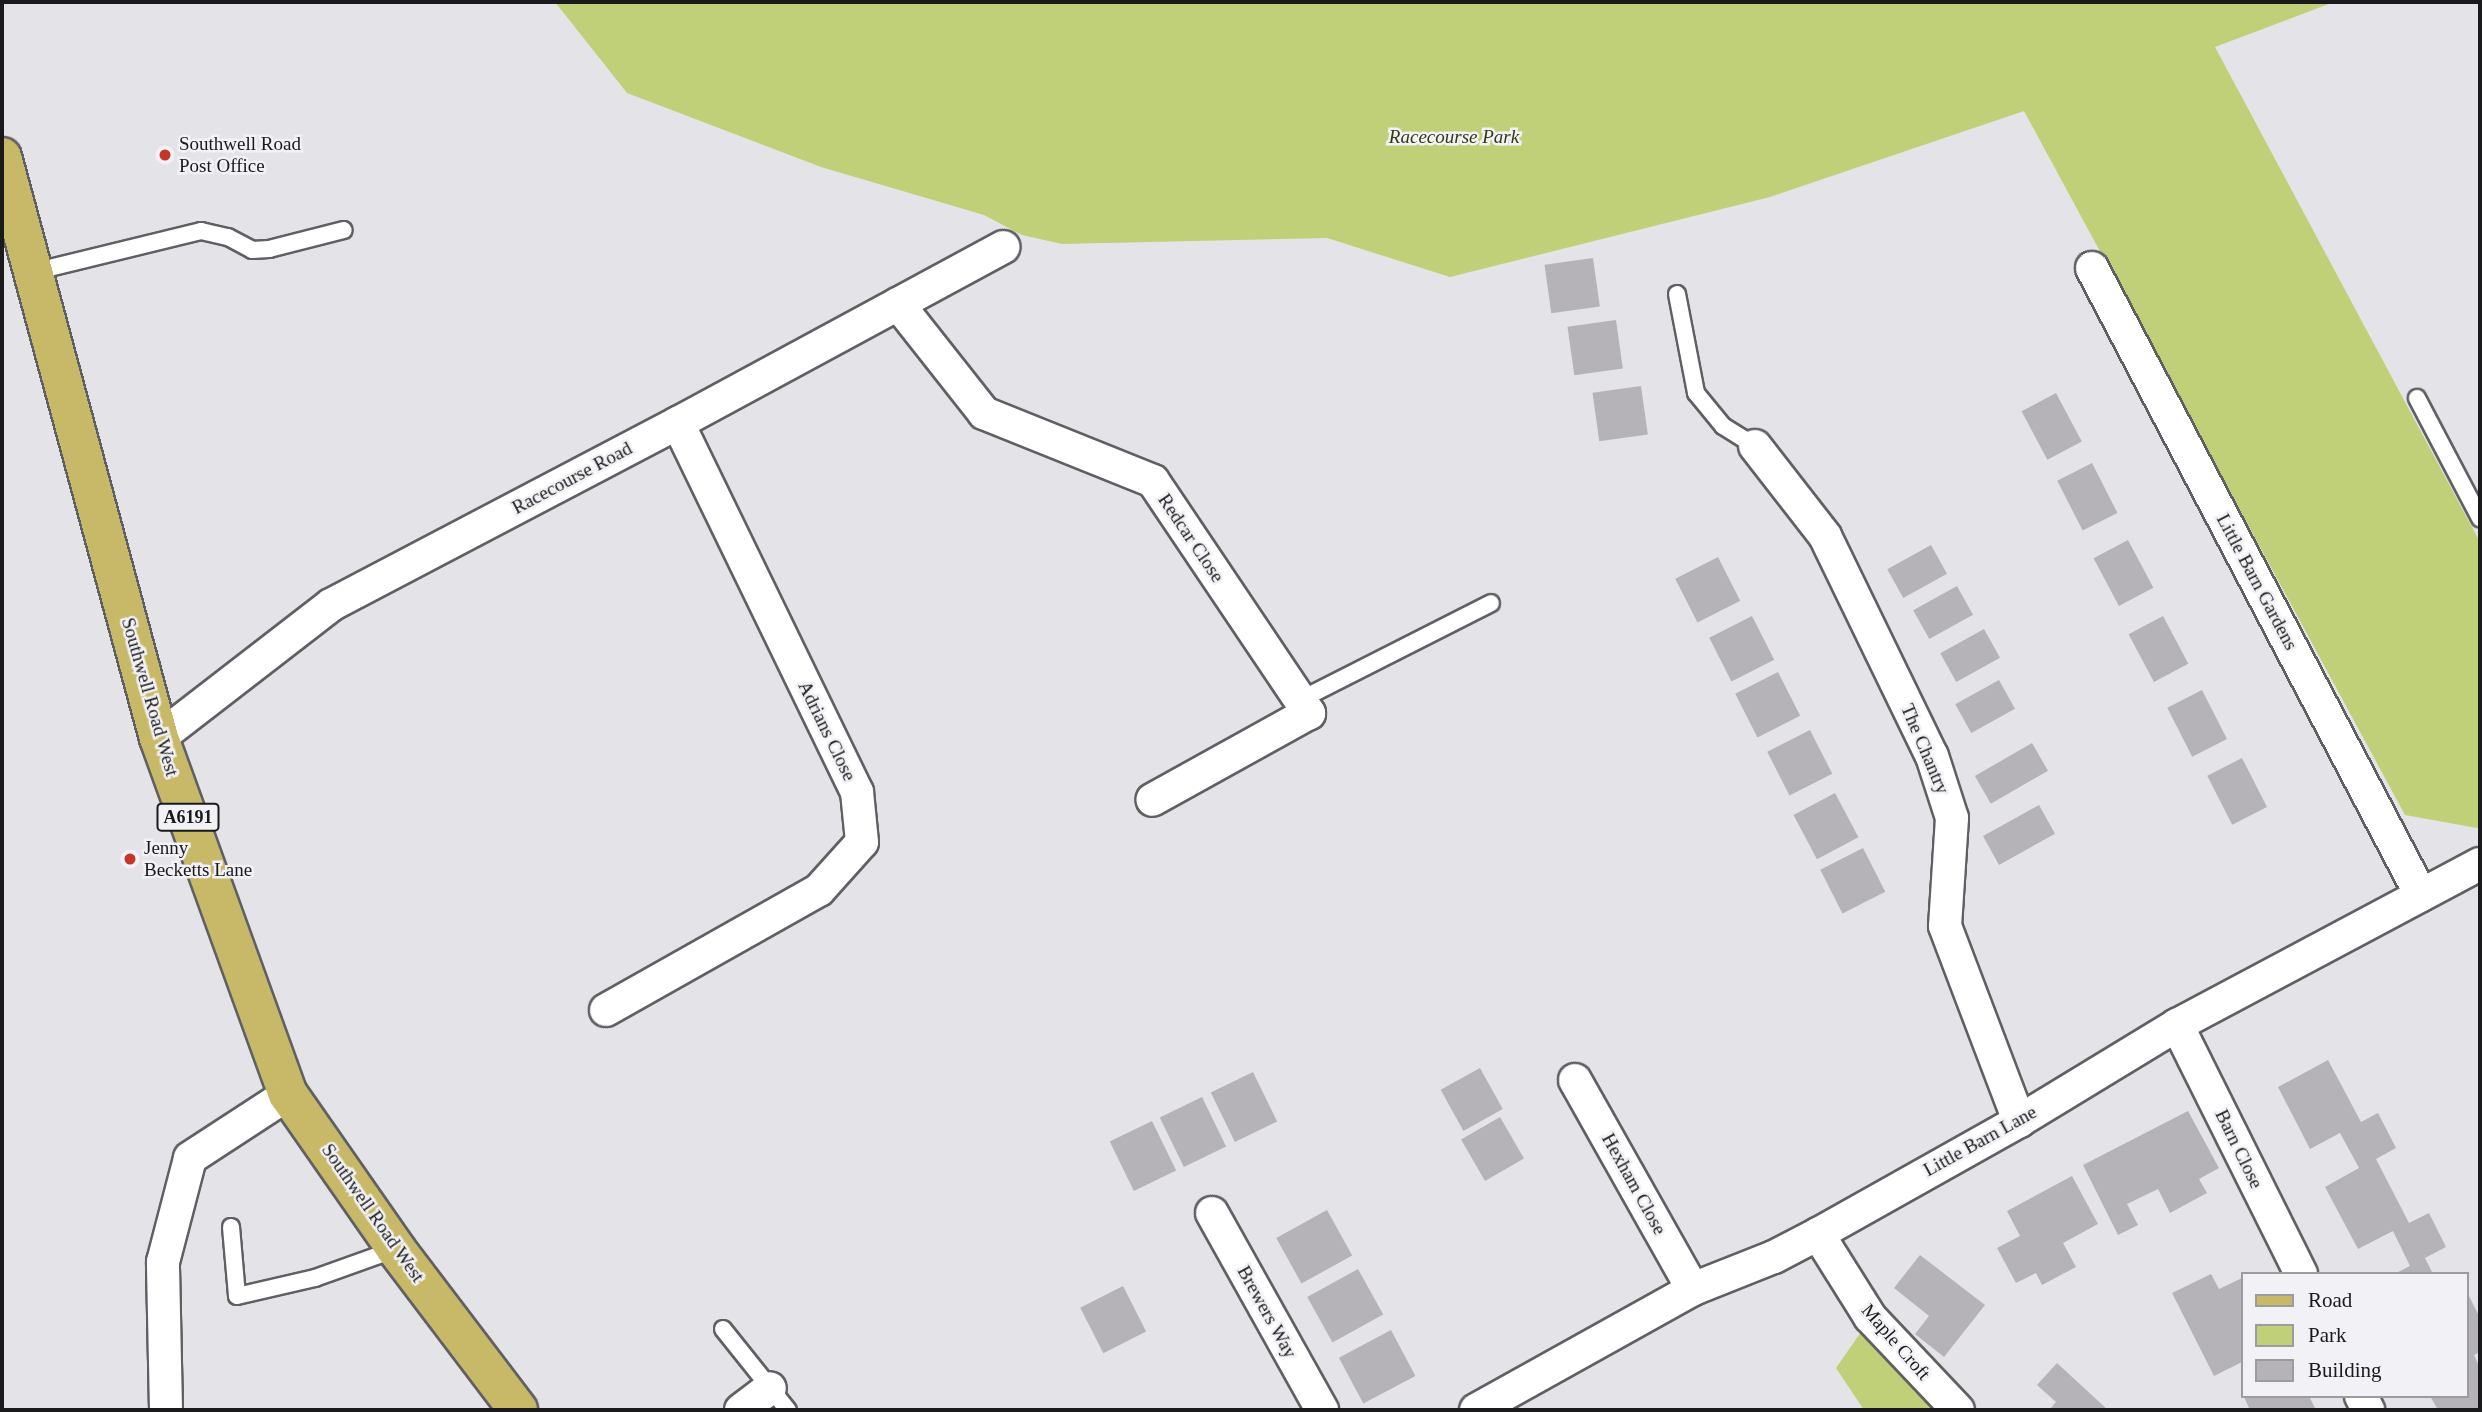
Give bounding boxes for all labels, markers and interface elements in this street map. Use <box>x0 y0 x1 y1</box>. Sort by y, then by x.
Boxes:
park label: Racecourse Park <box>1389 126 1519 148</box>
place label: Southwell Road Post Office <box>179 133 301 177</box>
marker: Southwell Road Post Office <box>157 147 173 163</box>
street label: Racecourse Road <box>508 437 636 519</box>
street label: Redcar Close <box>1153 489 1229 587</box>
street label: Little Barn Gardens <box>2212 510 2302 654</box>
street label: Southwell Road West <box>116 615 184 779</box>
street label: Adrians Close <box>793 677 861 785</box>
street label: The Chantry <box>1896 701 1954 797</box>
road number: A6191 <box>156 802 220 832</box>
place label: Jenny Becketts Lane <box>144 837 252 881</box>
marker: Jenny Becketts Lane <box>122 851 138 867</box>
street label: Little Barn Lane <box>1920 1101 2040 1181</box>
street label: Barn Close <box>2210 1106 2268 1192</box>
street label: Hexham Close <box>1597 1129 1671 1239</box>
street label: Southwell Road West <box>317 1139 429 1287</box>
street label: Brewers Way <box>1232 1262 1302 1362</box>
legend <box>2240 1272 2468 1398</box>
text: Road <box>2308 1288 2352 1312</box>
street label: Maple Croft <box>1857 1299 1935 1385</box>
text: Park <box>2308 1323 2347 1347</box>
text: Building <box>2308 1358 2382 1382</box>

